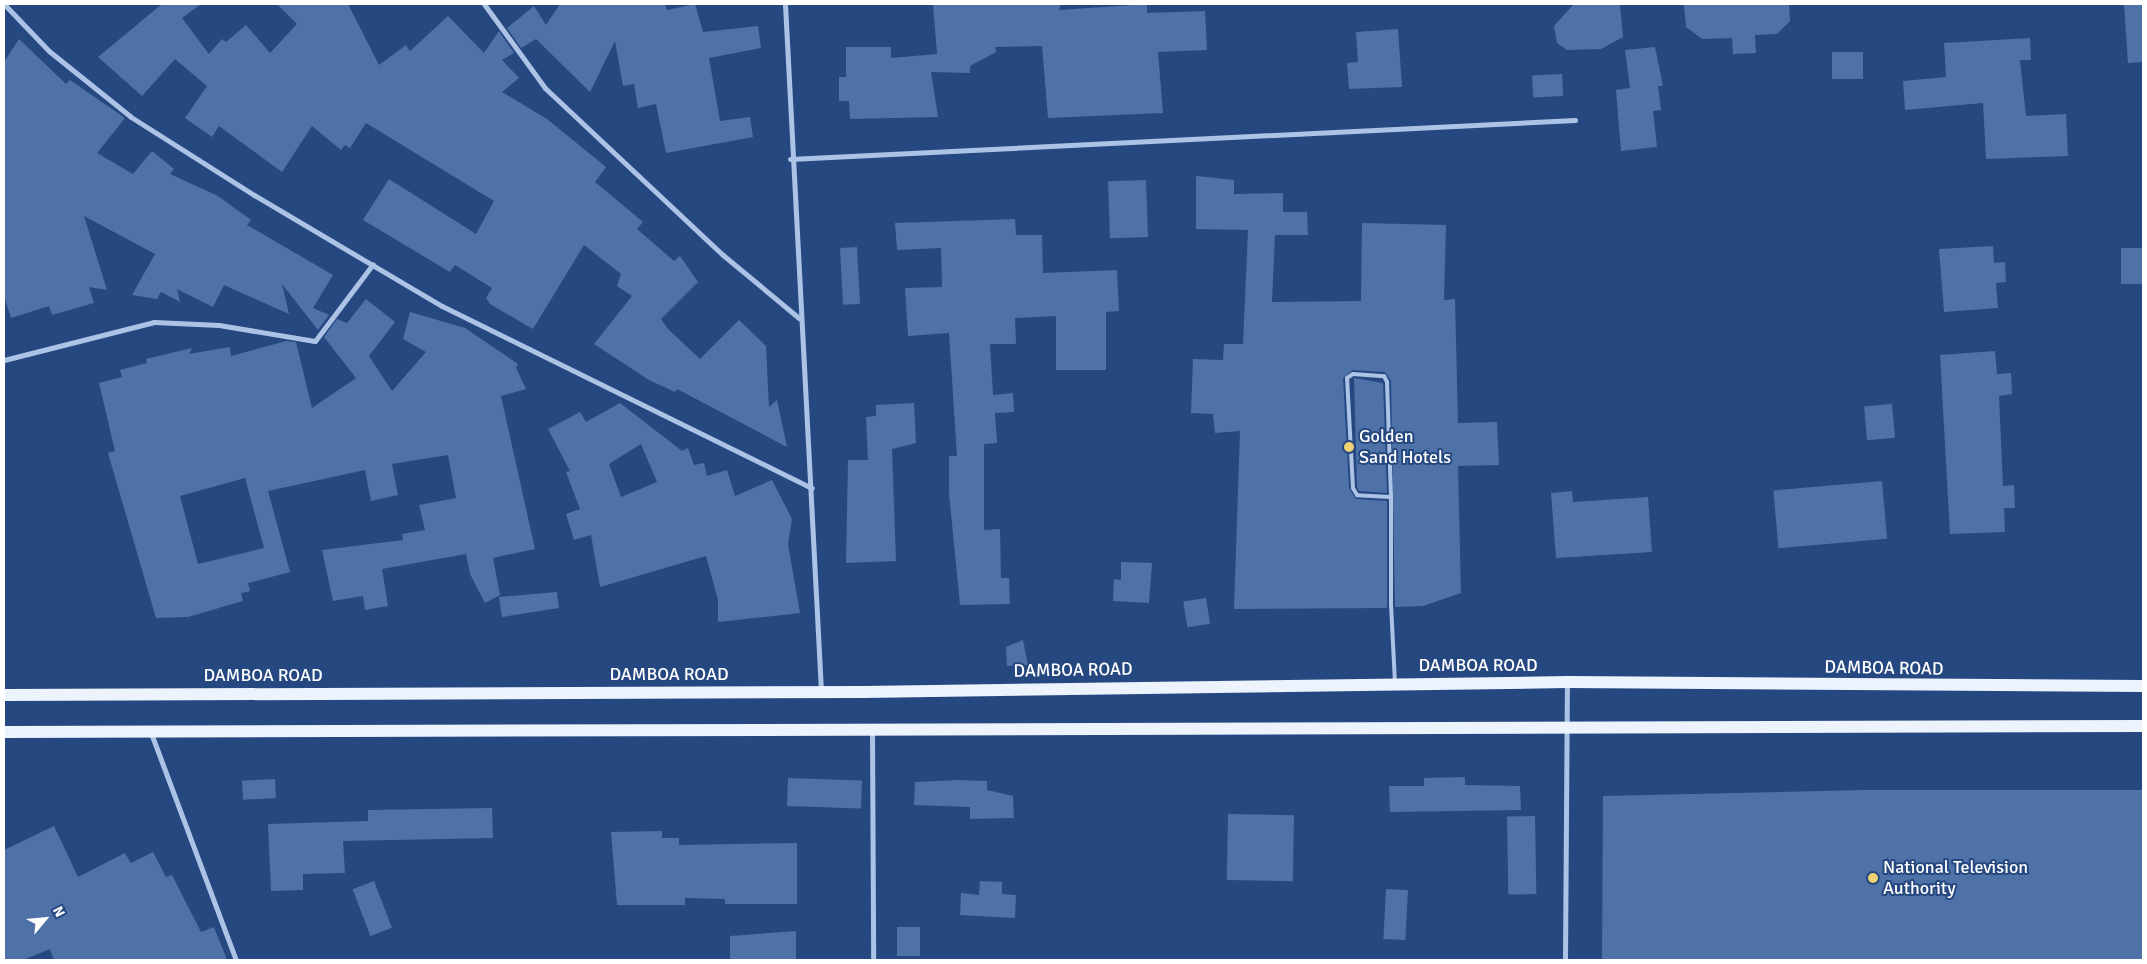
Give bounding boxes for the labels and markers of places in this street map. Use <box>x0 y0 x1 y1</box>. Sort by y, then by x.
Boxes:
place label: Golden Sand Hotels <box>1359 426 1451 468</box>
marker: Golden Sand Hotels <box>1343 441 1355 453</box>
place label: National Television Authority <box>1883 857 2028 900</box>
marker: National Television Authority <box>1867 872 1879 884</box>

